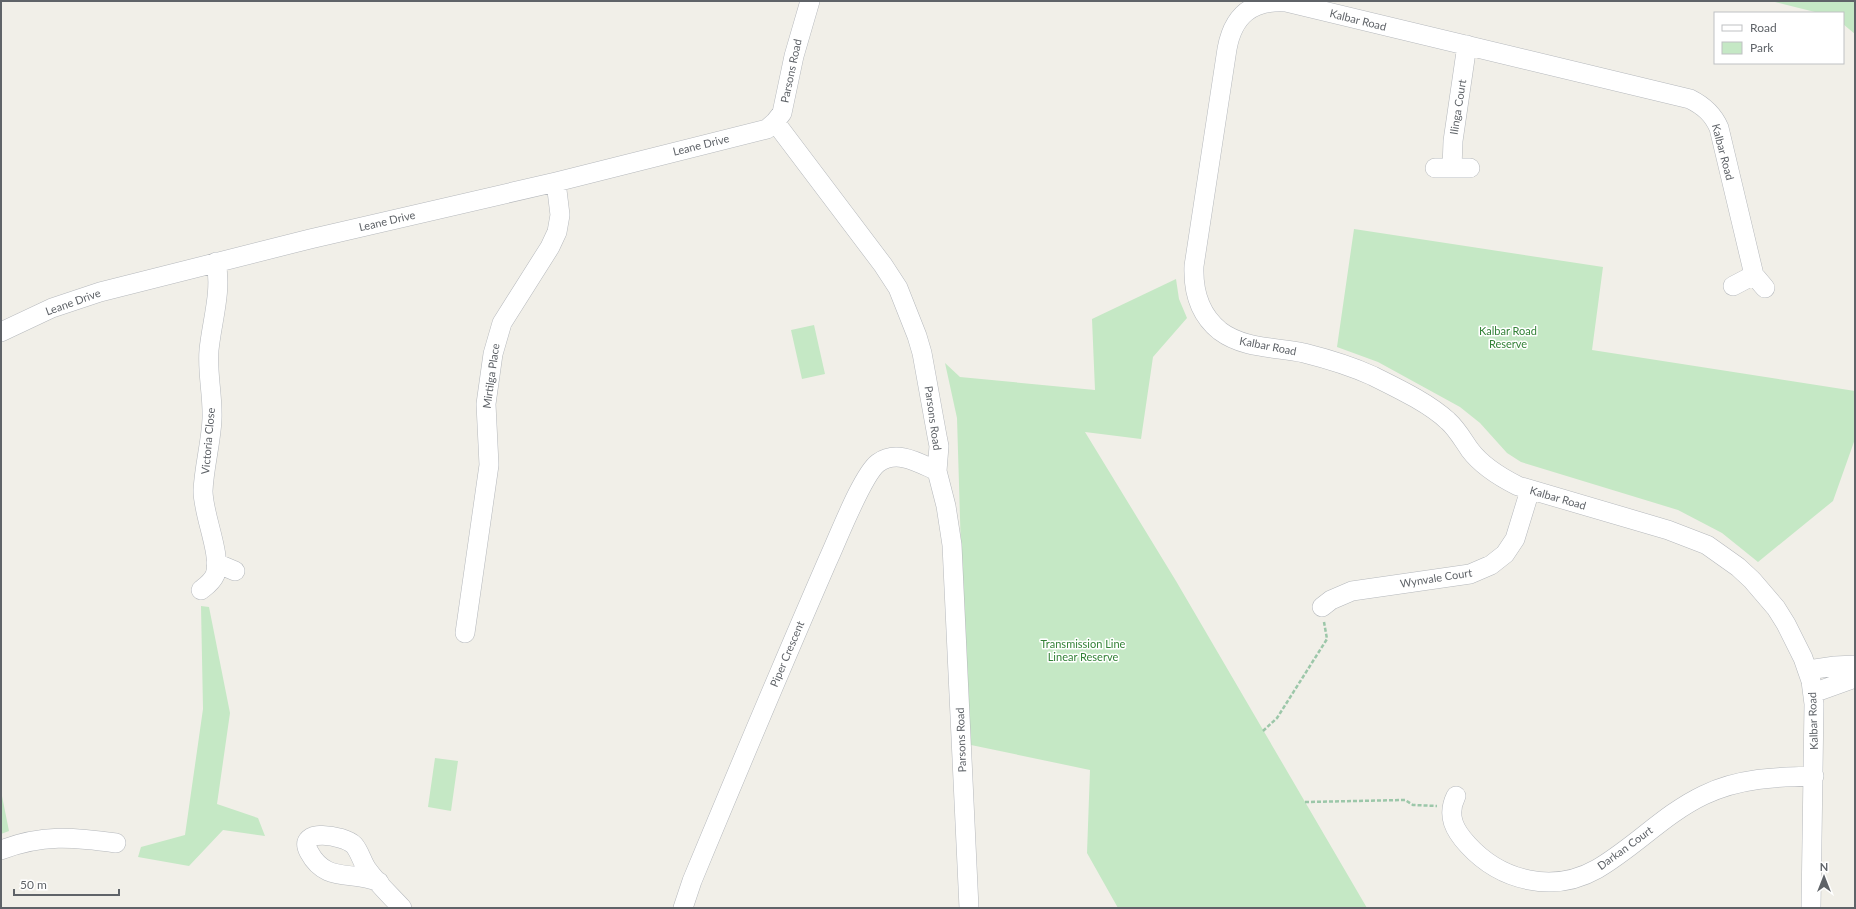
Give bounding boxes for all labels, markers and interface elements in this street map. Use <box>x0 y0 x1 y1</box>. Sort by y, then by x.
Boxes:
street label: Kalbar Road <box>1328 6 1388 33</box>
legend <box>1714 12 1844 64</box>
text: Road <box>1750 20 1777 35</box>
street label: Parsons Road <box>777 38 804 104</box>
text: Park <box>1750 40 1774 55</box>
street label: Ilinga Court <box>1447 78 1468 136</box>
street label: Kalbar Road <box>1710 122 1737 182</box>
street label: Leane Drive <box>671 131 731 158</box>
street label: Leane Drive <box>357 208 417 233</box>
street label: Leane Drive <box>44 286 102 317</box>
park label: Kalbar Road Reserve <box>1479 324 1537 350</box>
street label: Kalbar Road <box>1238 334 1298 357</box>
street label: Mirtilga Place <box>479 342 502 409</box>
street label: Parsons Road <box>923 385 944 451</box>
street label: Victoria Close <box>198 407 217 475</box>
street label: Kalbar Road <box>1528 483 1588 512</box>
street label: Wynvale Court <box>1399 565 1473 590</box>
street label: Piper Crescent <box>767 619 806 689</box>
park label: Transmission Line Linear Reserve <box>1041 637 1126 663</box>
street label: Kalbar Road <box>1805 692 1820 750</box>
street label: Parsons Road <box>953 707 968 773</box>
street label: Darkan Court <box>1594 823 1655 872</box>
north arrow <box>1804 857 1844 897</box>
text: N <box>1820 860 1828 873</box>
scale bar <box>14 871 119 897</box>
text: 50 m <box>20 877 47 892</box>

